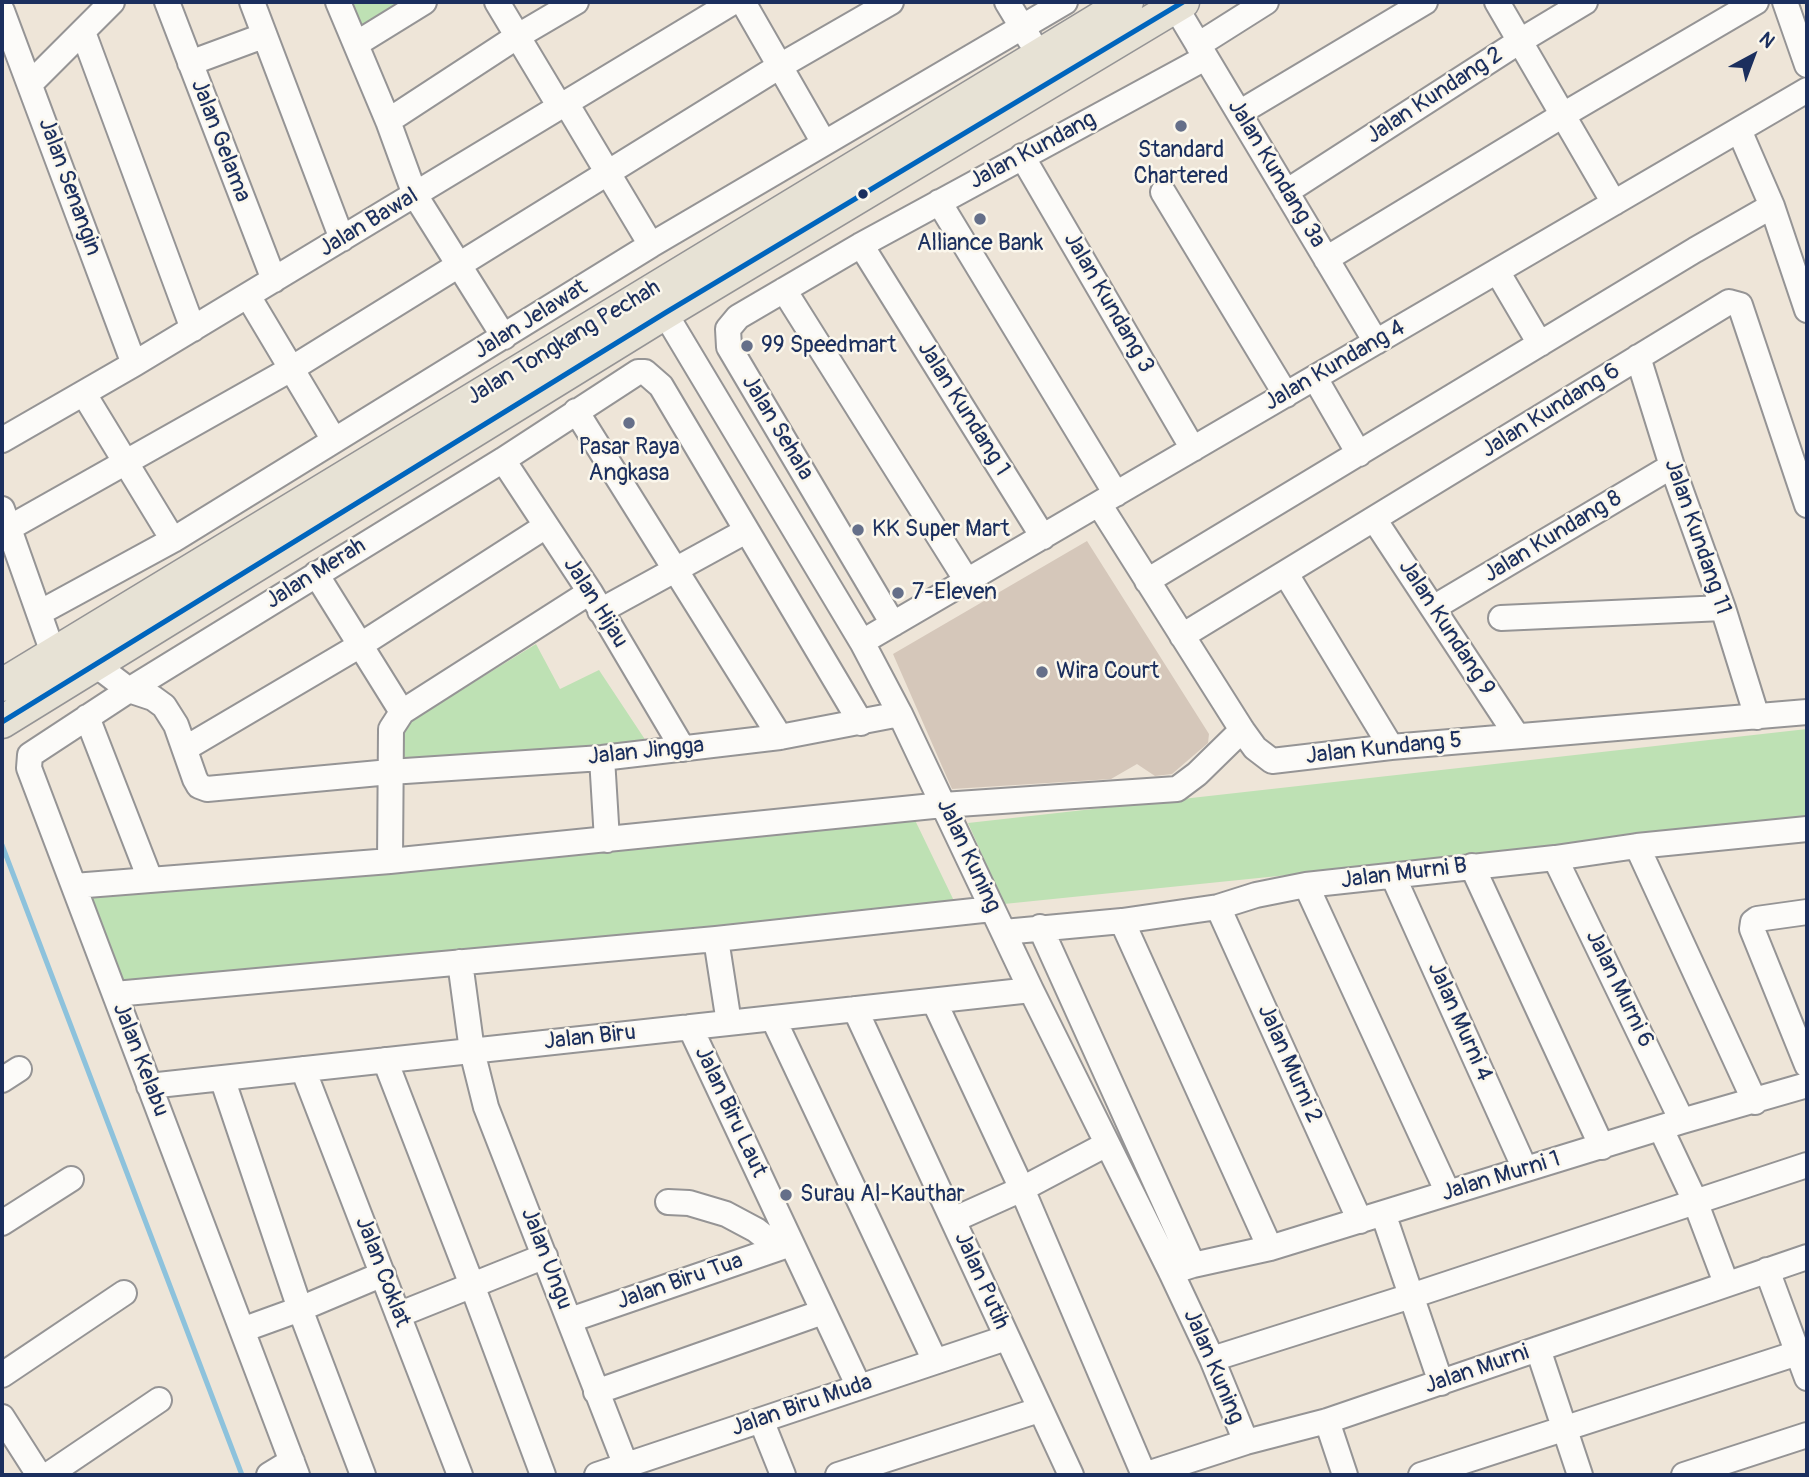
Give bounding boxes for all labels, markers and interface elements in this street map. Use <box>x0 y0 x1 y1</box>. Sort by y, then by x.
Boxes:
north arrow <box>1718 21 1788 91</box>
text: N <box>1754 27 1779 53</box>
street label: Jalan Kundang 2 <box>1361 42 1509 150</box>
street label: Jalan Gelama <box>184 76 256 206</box>
street label: Jalan Kundang 3a <box>1221 95 1331 253</box>
street label: Jalan Kundang <box>965 106 1101 196</box>
street label: Jalan Senangin <box>31 115 107 259</box>
marker: Standard Chartered <box>1173 118 1189 134</box>
place label: Standard Chartered <box>1134 137 1228 191</box>
street label: Jalan Bawal <box>314 183 424 263</box>
unlabelled marker <box>856 187 870 201</box>
marker: Alliance Bank <box>972 211 988 227</box>
street label: Jalan Kundang 3 <box>1057 228 1159 378</box>
place label: Alliance Bank <box>917 230 1043 258</box>
street label: Jalan Tongkang Pechah <box>462 274 666 412</box>
street label: Jalan Jelawat <box>469 274 593 366</box>
street label: Jalan Kundang 4 <box>1260 315 1410 417</box>
place label: 99 Speedmart <box>761 332 896 360</box>
street label: Jalan Kundang 1 <box>911 337 1015 481</box>
marker: 99 Speedmart <box>739 338 755 354</box>
street label: Jalan Kundang 6 <box>1477 357 1625 465</box>
street label: Jalan Sehala <box>735 370 819 486</box>
marker: Pasar Raya Angkasa <box>621 415 637 431</box>
place label: Pasar Raya Angkasa <box>578 434 680 488</box>
street label: Jalan Kundang 11 <box>1658 456 1736 618</box>
street label: Jalan Kundang 8 <box>1479 485 1627 589</box>
place label: KK Super Mart <box>872 516 1010 544</box>
marker: KK Super Mart <box>850 522 866 538</box>
street label: Jalan Merah <box>261 532 371 616</box>
street label: Jalan Hijau <box>556 553 634 653</box>
street label: Jalan Kundang 9 <box>1392 555 1500 701</box>
place label: 7-Eleven <box>912 579 997 607</box>
marker: 7-Eleven <box>890 585 906 601</box>
place label: Wira Court <box>1056 658 1159 686</box>
marker: Wira Court <box>1034 664 1050 680</box>
street label: Jalan Kundang 5 <box>1305 727 1463 771</box>
street label: Jalan Jingga <box>586 732 706 772</box>
street label: Jalan Kuning <box>930 795 1006 917</box>
street label: Jalan Murni B <box>1339 853 1469 895</box>
street label: Jalan Murni 6 <box>1579 926 1659 1052</box>
street label: Jalan Murni 4 <box>1421 958 1497 1086</box>
street label: Jalan Kelabu <box>106 999 174 1121</box>
street label: Jalan Murni 2 <box>1251 1001 1327 1127</box>
street label: Jalan Biru <box>543 1019 637 1057</box>
street label: Jalan Biru Laut <box>688 1042 772 1182</box>
street label: Jalan Murni 1 <box>1438 1146 1564 1208</box>
place label: Surau Al-Kauthar <box>800 1181 965 1209</box>
marker: Surau Al-Kauthar <box>778 1187 794 1203</box>
street label: Jalan Ungu <box>514 1204 578 1314</box>
street label: Jalan Coklat <box>348 1213 416 1331</box>
street label: Jalan Putih <box>947 1228 1015 1334</box>
street label: Jalan Biru Tua <box>613 1248 747 1316</box>
street label: Jalan Kuning <box>1176 1305 1250 1429</box>
street label: Jalan Murni <box>1421 1339 1533 1401</box>
street label: Jalan Biru Muda <box>728 1369 876 1443</box>

